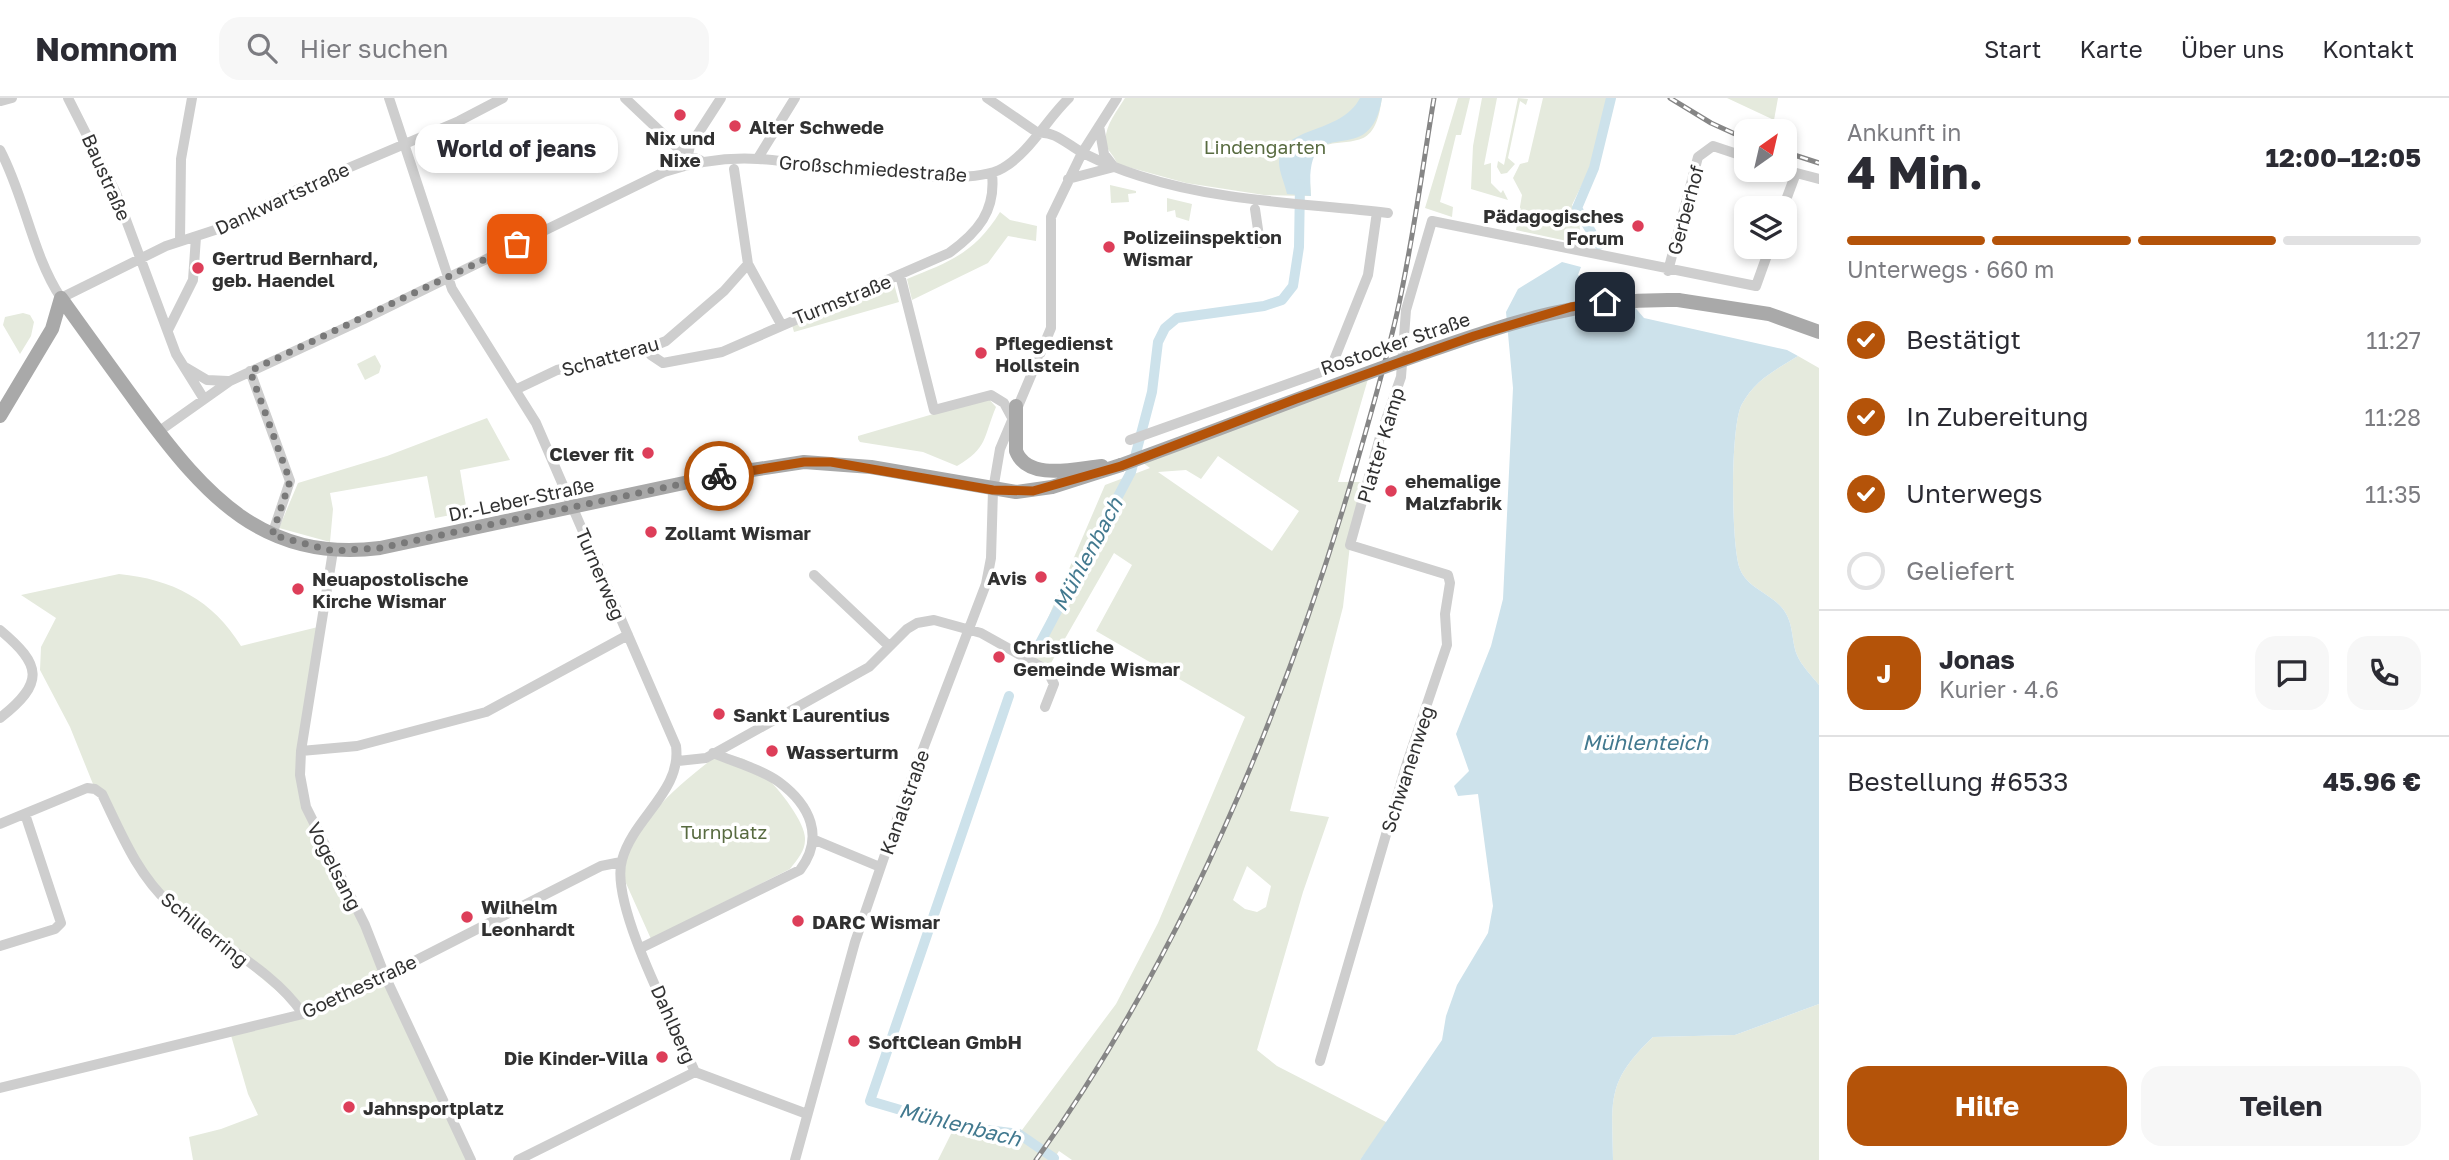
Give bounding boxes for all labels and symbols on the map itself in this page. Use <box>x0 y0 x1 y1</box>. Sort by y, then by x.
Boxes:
marker: Nix und Nixe <box>672 107 688 123</box>
place label: Alter Schwede <box>749 115 884 138</box>
marker: Alter Schwede <box>727 118 743 134</box>
north arrow <box>1734 119 1797 182</box>
callout: World of jeans <box>416 125 618 174</box>
place label: Nix und Nixe <box>645 126 715 171</box>
street label: Baustraße <box>78 130 136 224</box>
park label: Lindengarten <box>1204 135 1326 158</box>
street label: Großschmiedestraße <box>778 150 968 186</box>
street label: Dankwartstraße <box>211 157 353 239</box>
street label: Gerberhof <box>1662 163 1708 257</box>
place label: Pädagogisches Forum <box>1483 204 1624 249</box>
pin <box>487 214 547 274</box>
marker: Pädagogisches Forum <box>1630 218 1646 234</box>
place label: Polizeiinspektion Wismar <box>1123 225 1282 270</box>
marker: Polizeiinspektion Wismar <box>1101 239 1117 255</box>
place label: Gertrud Bernhard, geb. Haendel <box>212 246 379 291</box>
marker: Gertrud Bernhard, geb. Haendel <box>190 260 206 276</box>
street label: Turmstraße <box>790 269 894 329</box>
pin <box>1575 272 1635 332</box>
street label: Rostocker Straße <box>1317 307 1473 379</box>
street label: Schatterau <box>559 331 661 381</box>
place label: Pflegedienst Hollstein <box>995 331 1113 376</box>
marker: Pflegedienst Hollstein <box>973 345 989 361</box>
street label: Platter Kamp <box>1352 385 1408 505</box>
courier <box>684 441 754 511</box>
place label: Clever fit <box>549 442 634 465</box>
marker: Clever fit <box>640 445 656 461</box>
place label: ehemalige Malzfabrik <box>1405 469 1502 514</box>
street label: Dr.-Leber-Straße <box>446 472 596 526</box>
marker: ehemalige Malzfabrik <box>1383 483 1399 499</box>
water label: Mühlenbach <box>1046 492 1128 615</box>
place label: Zollamt Wismar <box>665 521 811 544</box>
marker: Zollamt Wismar <box>643 524 659 540</box>
street label: Turnerweg <box>571 525 631 623</box>
place label: Avis <box>987 566 1027 589</box>
place label: Neuapostolische Kirche Wismar <box>312 567 468 612</box>
marker: Avis <box>1033 569 1049 585</box>
marker: Neuapostolische Kirche Wismar <box>290 581 306 597</box>
place label: Christliche Gemeinde Wismar <box>1013 635 1181 680</box>
marker: Christliche Gemeinde Wismar <box>991 649 1007 665</box>
place label: Sankt Laurentius <box>733 703 890 726</box>
street label: Schwanenweg <box>1376 703 1438 835</box>
marker: Sankt Laurentius <box>711 706 727 722</box>
water label: Mühlenteich <box>1582 729 1709 755</box>
place label: Wasserturm <box>786 740 898 763</box>
marker: Wasserturm <box>764 743 780 759</box>
street label: Kanalstraße <box>874 746 934 858</box>
street label: Vogelsang <box>303 818 367 914</box>
park label: Turnplatz <box>681 820 767 843</box>
street label: Schillerring <box>157 887 253 971</box>
place label: Wilhelm Leonhardt <box>481 895 575 940</box>
marker: Wilhelm Leonhardt <box>459 909 475 925</box>
place label: DARC Wismar <box>812 910 941 933</box>
marker: DARC Wismar <box>790 913 806 929</box>
street label: Goethestraße <box>298 949 420 1023</box>
street label: Dahlberg <box>647 981 701 1067</box>
place label: SoftClean GmbH <box>868 1030 1022 1053</box>
marker: SoftClean GmbH <box>846 1033 862 1049</box>
place label: Die Kinder-Villa <box>504 1046 648 1069</box>
marker: Die Kinder-Villa <box>654 1049 670 1065</box>
place label: Jahnsportplatz <box>363 1096 504 1119</box>
water label: Mühlenbach <box>896 1096 1025 1152</box>
marker: Jahnsportplatz <box>341 1099 357 1115</box>

